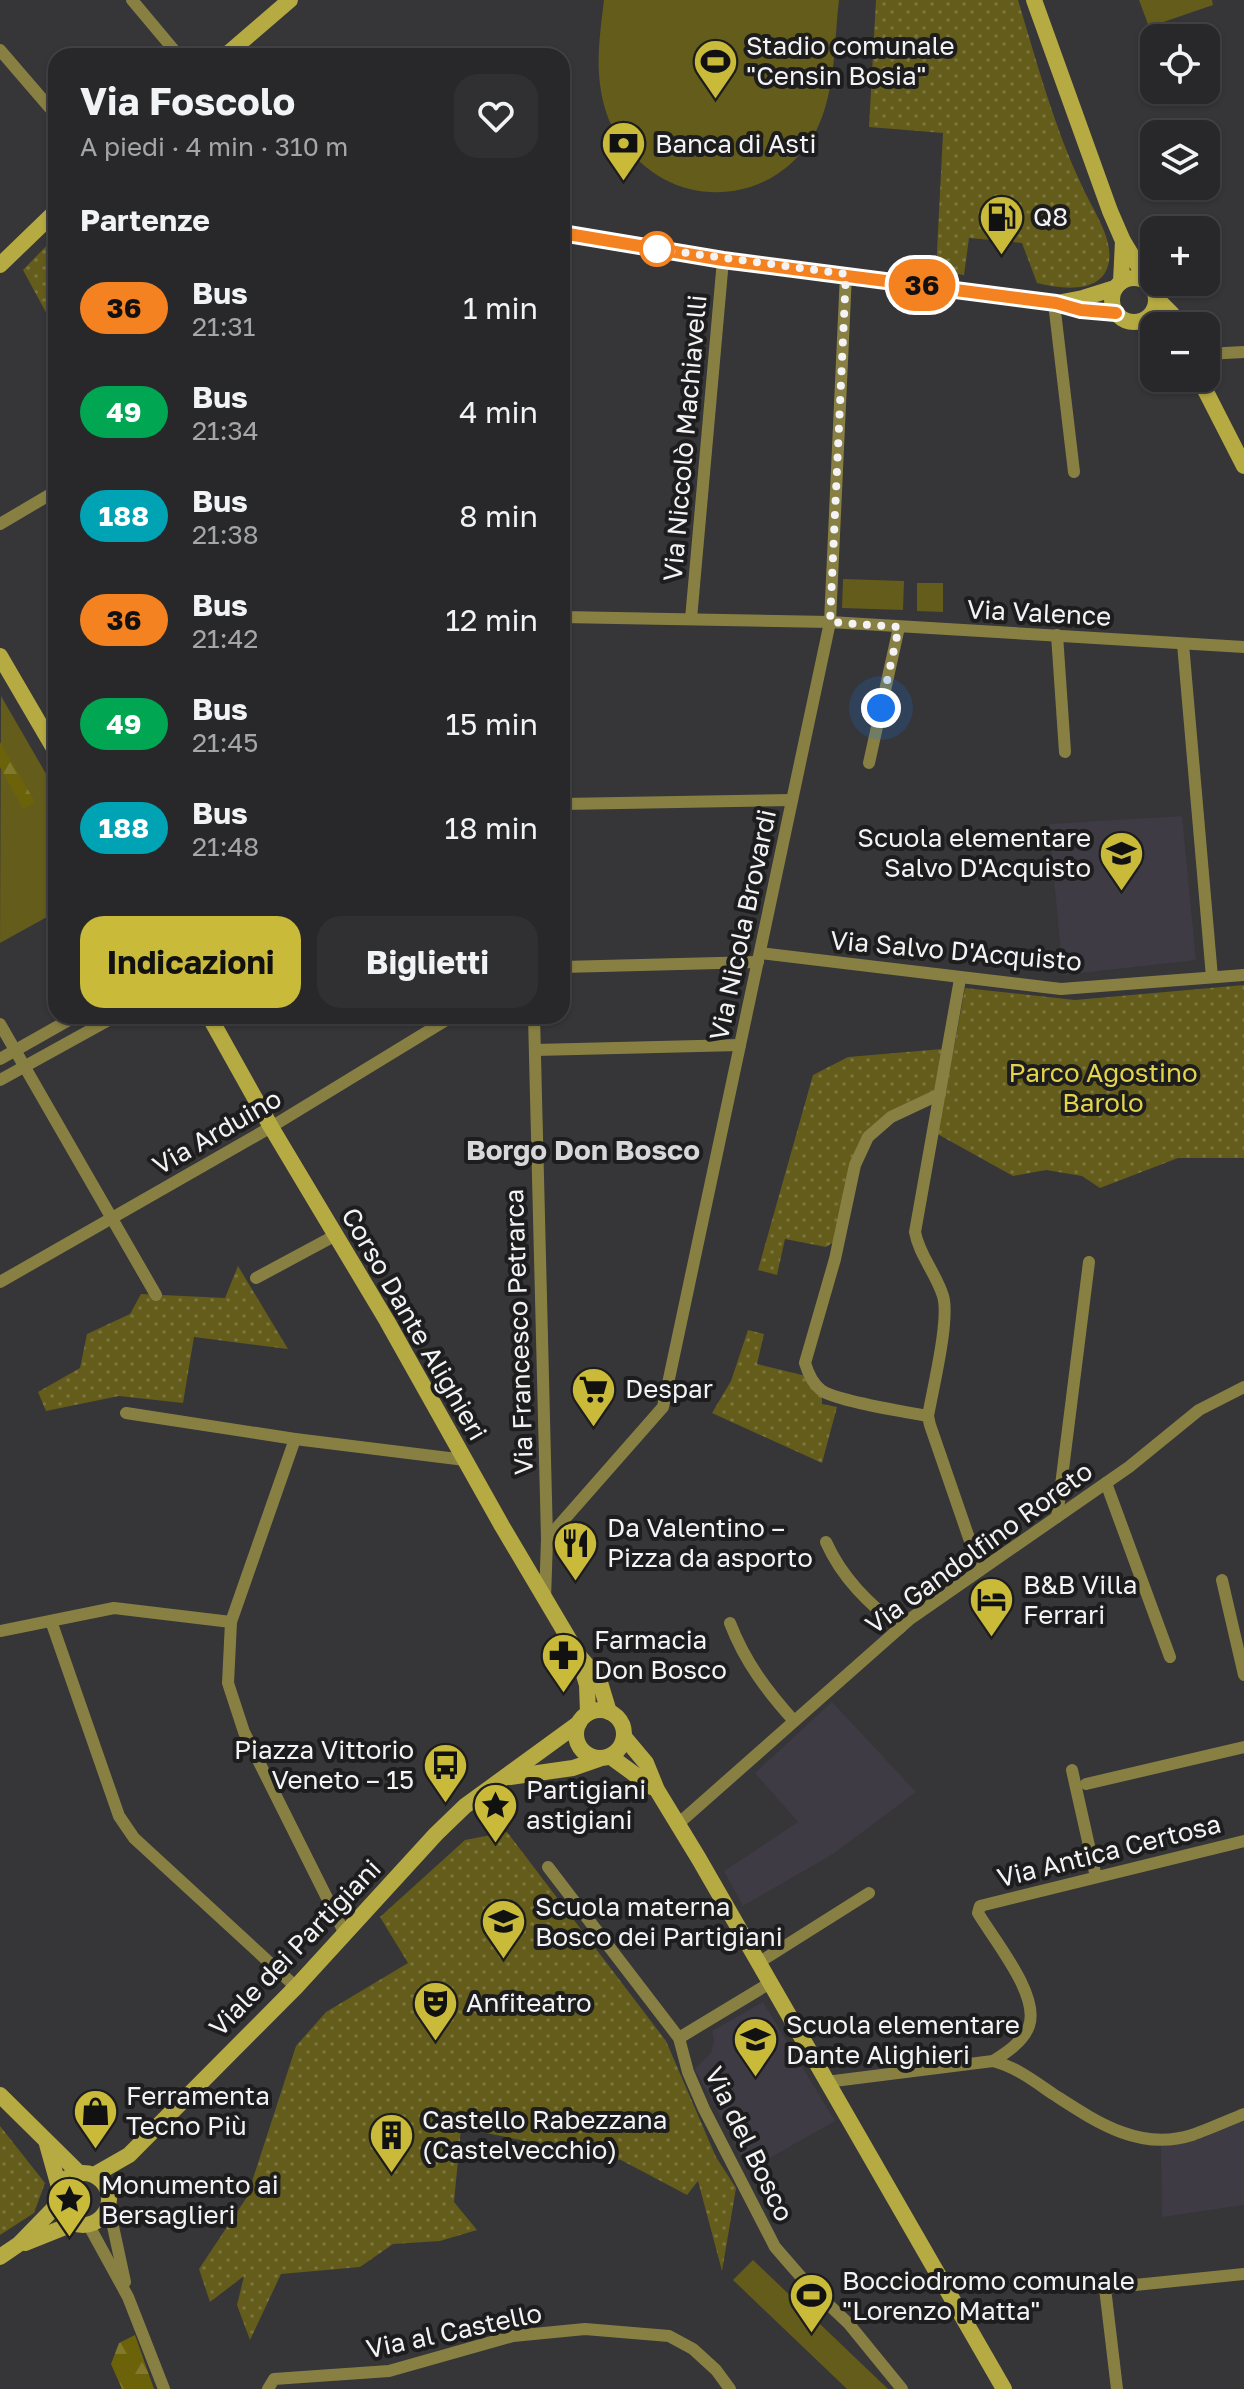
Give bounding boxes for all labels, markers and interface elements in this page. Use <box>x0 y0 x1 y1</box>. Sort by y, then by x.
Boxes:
map controls <box>1140 24 1220 392</box>
button: locate <box>1140 24 1220 104</box>
place label: Stadio comunale "Censin Bosia" <box>746 30 955 91</box>
sports icon: Stadio comunale "Censin Bosia" <box>691 37 739 100</box>
button: heart <box>454 74 538 158</box>
text: Via Foscolo <box>80 78 295 123</box>
bank icon: Banca di Asti <box>600 120 648 183</box>
button: layers <box>1140 120 1220 200</box>
place label: Banca di Asti <box>655 128 816 159</box>
text: A piedi · 4 min · 310 m <box>80 131 348 162</box>
fuel station icon: Q8 <box>978 193 1026 256</box>
place label: Q8 <box>1033 201 1068 232</box>
text: Partenze <box>80 202 210 238</box>
button: + <box>1140 216 1220 296</box>
unlabelled marker <box>640 232 674 266</box>
line badge: 36 <box>886 259 958 311</box>
text: 36 <box>905 268 939 301</box>
text: Bus <box>192 275 248 311</box>
text: 1 min <box>463 290 538 326</box>
text: 36 <box>107 291 141 324</box>
street label: Via Niccolò Machiavelli <box>657 293 712 583</box>
text: 21:31 <box>192 311 255 342</box>
button: − <box>1140 312 1220 392</box>
text: Bus <box>192 379 248 415</box>
text: 4 min <box>459 394 538 430</box>
text: 49 <box>106 395 142 428</box>
text: 21:34 <box>192 415 259 446</box>
text: Bus <box>192 483 248 519</box>
text: 8 min <box>459 498 538 534</box>
text: 188 <box>99 499 149 532</box>
text: 21:38 <box>192 519 259 550</box>
text: Bus <box>192 587 248 623</box>
street label: Via Valence <box>966 593 1112 632</box>
text: 12 min <box>446 602 538 638</box>
text: 36 <box>107 603 141 636</box>
text: 21:42 <box>192 623 258 654</box>
your location <box>861 688 901 728</box>
text: Bus <box>192 691 248 727</box>
text: 15 min <box>446 706 538 742</box>
text: 49 <box>106 707 142 740</box>
text: 21:45 <box>192 727 258 758</box>
text: Bus <box>192 795 248 831</box>
street label: Via Nicola Brovardi <box>703 807 782 1043</box>
text: 18 min <box>445 810 538 846</box>
text: 188 <box>99 811 149 844</box>
place label: Scuola elementare Salvo D'Acquisto <box>857 822 1091 883</box>
school or university icon: Scuola elementare Salvo D'Acquisto <box>1098 829 1146 892</box>
text: 21:48 <box>192 831 259 862</box>
button: Indicazioni <box>80 916 301 1008</box>
button: Biglietti <box>317 916 538 1008</box>
street label: Via Salvo D'Acquisto <box>829 924 1083 977</box>
park label: Parco Agostino Barolo <box>1008 1057 1198 1118</box>
street label: Via Arduino <box>147 1082 286 1181</box>
district label: Borgo Don Bosco <box>466 1133 700 1166</box>
street label: Via Francesco Petrarca <box>498 1188 539 1476</box>
street label: Corso Dante Alighieri <box>335 1202 494 1445</box>
supermarket icon: Despar <box>570 1365 618 1428</box>
place label: Despar <box>625 1373 713 1404</box>
street label: Via Gandolfino Roreto <box>859 1455 1098 1640</box>
place label: Da Valentino – Pizza da asporto <box>607 1512 813 1573</box>
restaurant icon: Da Valentino – Pizza da asporto <box>552 1519 600 1582</box>
place label: B&B Villa Ferrari <box>1023 1569 1137 1630</box>
hotel icon: B&B Villa Ferrari <box>968 1576 1016 1639</box>
place label: Farmacia Don Bosco <box>594 1624 727 1685</box>
pharmacy icon: Farmacia Don Bosco <box>539 1631 587 1694</box>
place label: Piazza Vittorio Veneto – 15 <box>234 1734 414 1795</box>
bus stop icon: Piazza Vittorio Veneto – 15 <box>421 1741 469 1804</box>
place label: Partigiani astigiani <box>526 1774 646 1835</box>
place icon: Partigiani astigiani <box>471 1781 519 1844</box>
street label: Via Antica Certosa <box>994 1808 1224 1893</box>
street label: Viale dei Partigiani <box>202 1853 387 2042</box>
place label: Scuola materna Bosco dei Partigiani <box>535 1891 783 1952</box>
school or university icon: Scuola materna Bosco dei Partigiani <box>480 1898 528 1961</box>
theatre icon: Anfiteatro <box>411 1979 459 2042</box>
place label: Anfiteatro <box>466 1987 592 2018</box>
place label: Scuola elementare Dante Alighieri <box>786 2009 1020 2070</box>
school or university icon: Scuola elementare Dante Alighieri <box>731 2016 779 2079</box>
street label: Via del Bosco <box>699 2061 800 2226</box>
place label: Ferramenta Tecno Più <box>126 2080 270 2141</box>
shop icon: Ferramenta Tecno Più <box>71 2087 119 2150</box>
place label: Castello Rabezzana (Castelvecchio) <box>422 2104 667 2165</box>
building icon: Castello Rabezzana (Castelvecchio) <box>367 2111 415 2174</box>
place label: Monumento ai Bersaglieri <box>101 2169 279 2230</box>
place icon: Monumento ai Bersaglieri <box>46 2176 94 2239</box>
place label: Bocciodromo comunale "Lorenzo Matta" <box>842 2265 1135 2326</box>
sports icon: Bocciodromo comunale "Lorenzo Matta" <box>787 2272 835 2335</box>
street label: Via al Castello <box>363 2297 545 2364</box>

